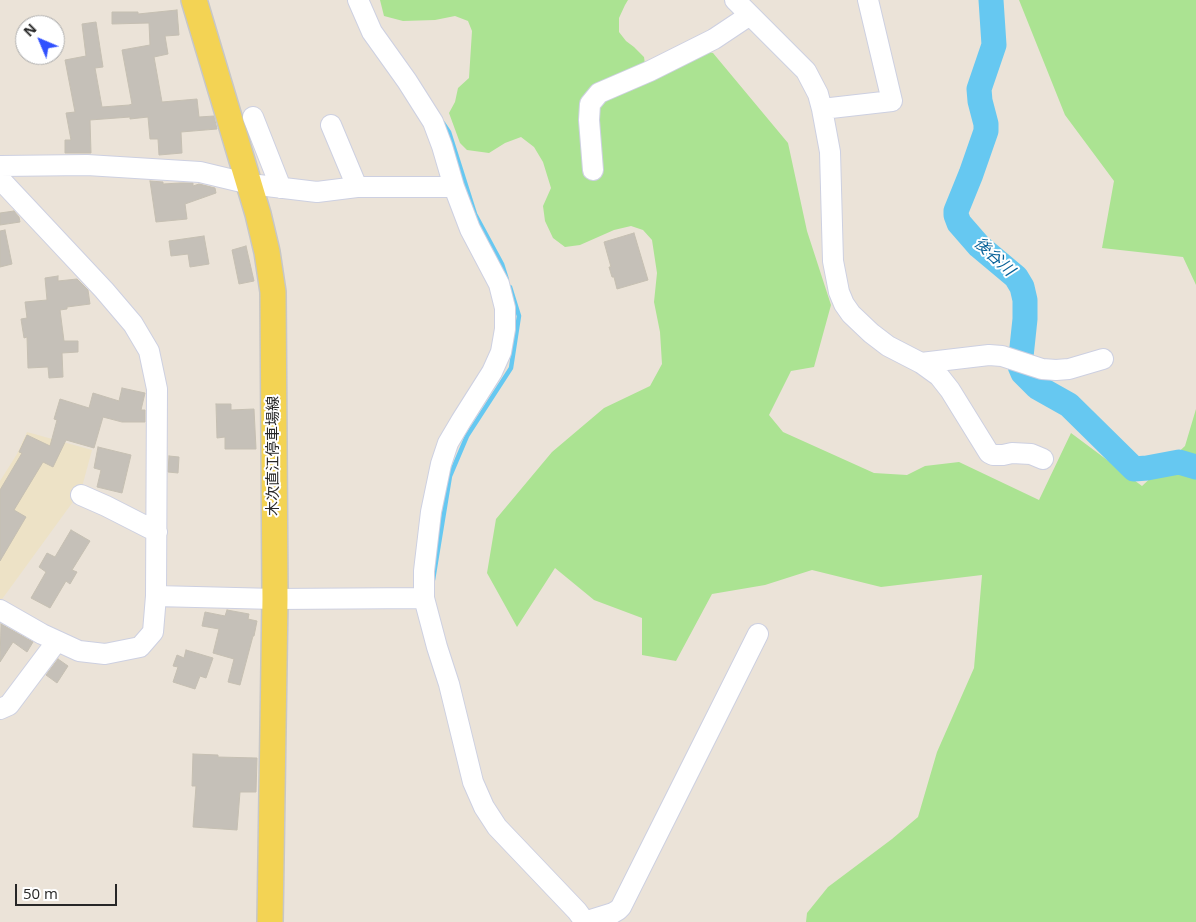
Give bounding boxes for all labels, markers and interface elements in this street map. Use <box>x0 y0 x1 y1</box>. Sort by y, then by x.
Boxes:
north arrow <box>15 15 65 65</box>
text: N <box>19 19 40 40</box>
water label: 後谷川 <box>970 234 1018 280</box>
street label: 木次直江停車場線 <box>265 396 283 516</box>
scale bar <box>18 874 120 906</box>
text: 50 m <box>23 883 58 903</box>

